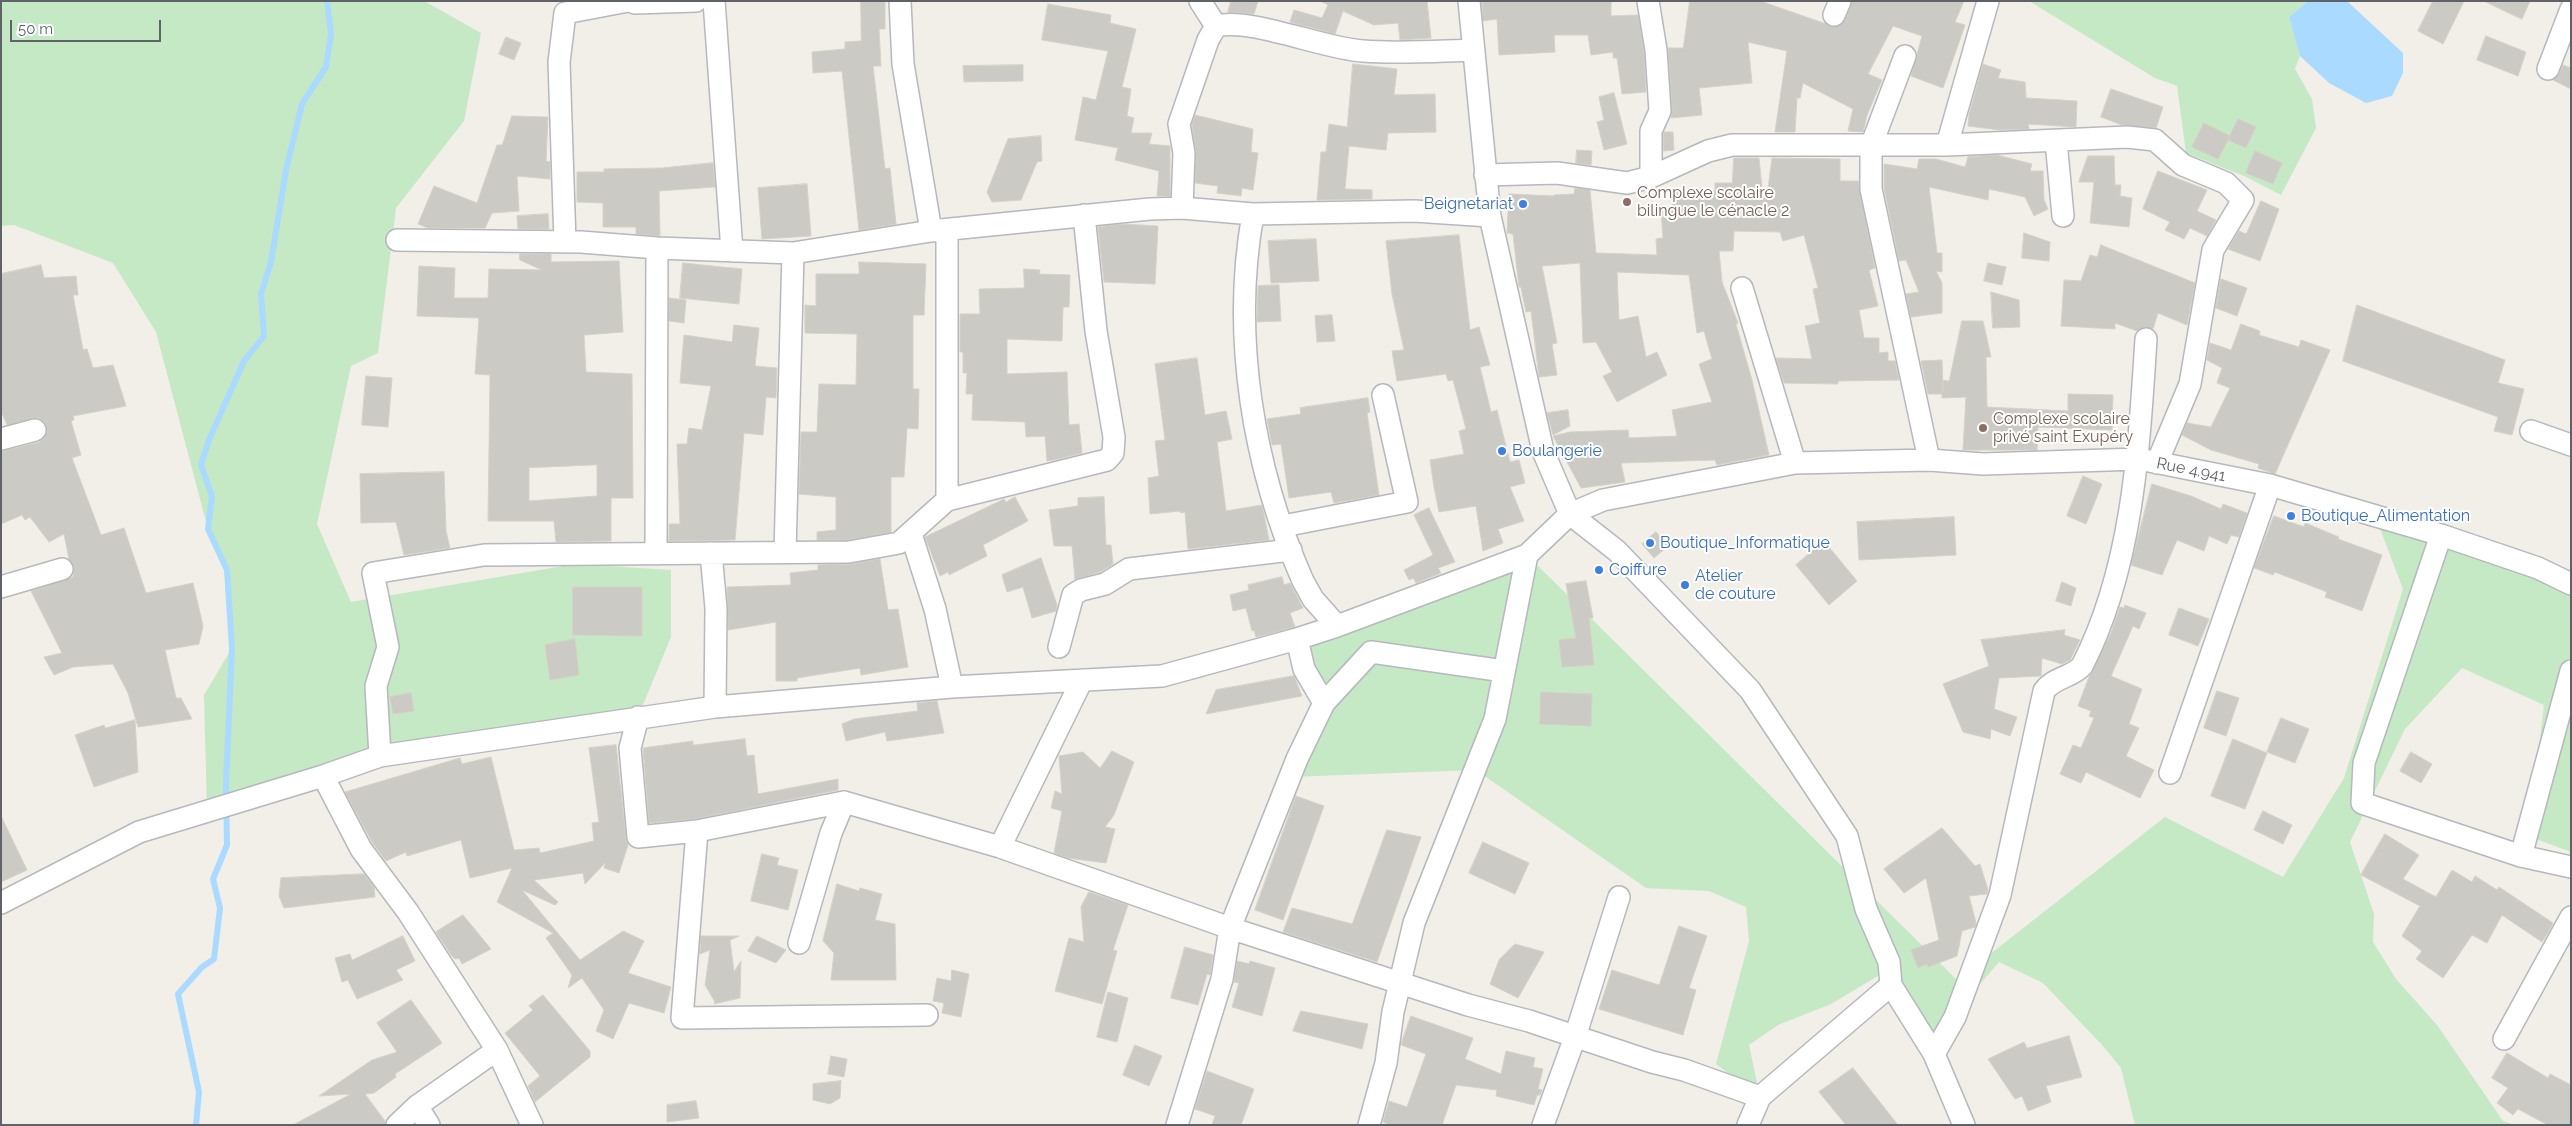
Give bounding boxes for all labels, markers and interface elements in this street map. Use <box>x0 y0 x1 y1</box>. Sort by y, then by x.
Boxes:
scale bar <box>12 10 164 42</box>
text: 50 m <box>18 20 53 38</box>
place label: Complexe scolaire bilingue le cénacle 2 <box>1637 183 1789 221</box>
place label: Beignetariat <box>1424 194 1513 214</box>
marker: Complexe scolaire bilingue le cénacle 2 <box>1621 196 1633 208</box>
marker: Beignetariat <box>1517 198 1529 210</box>
place label: Complexe scolaire privé saint Exupéry <box>1993 409 2133 447</box>
marker: Complexe scolaire privé saint Exupéry <box>1977 422 1989 434</box>
place label: Boulangerie <box>1512 441 1602 461</box>
marker: Boulangerie <box>1496 445 1508 457</box>
street label: Rue 4.941 <box>2155 454 2227 486</box>
place label: Boutique_Alimentation <box>2301 506 2470 526</box>
marker: Boutique_Alimentation <box>2285 510 2297 522</box>
place label: Boutique_Informatique <box>1660 533 1830 553</box>
marker: Boutique_Informatique <box>1644 537 1656 549</box>
place label: Coiffure <box>1609 560 1667 580</box>
marker: Coiffure <box>1593 564 1605 576</box>
place label: Atelier de couture <box>1695 566 1776 604</box>
marker: Atelier de couture <box>1679 579 1691 591</box>

